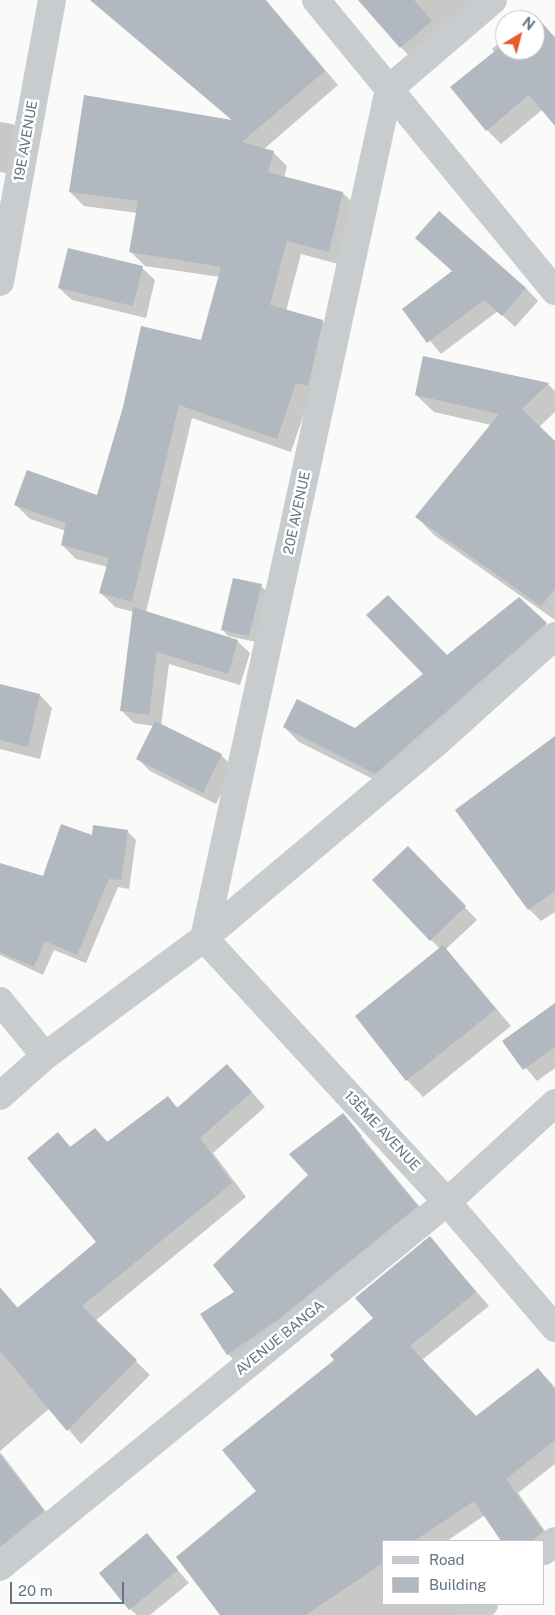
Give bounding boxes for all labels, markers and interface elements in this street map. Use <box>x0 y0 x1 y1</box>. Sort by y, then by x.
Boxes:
north arrow <box>495 10 545 60</box>
text: N <box>519 14 538 33</box>
street label: 19E AVENUE <box>11 99 41 183</box>
street label: 20E AVENUE <box>280 470 314 556</box>
street label: 13ÈME AVENUE <box>341 1087 423 1175</box>
street label: AVENUE BANGA <box>232 1297 328 1379</box>
legend <box>382 1540 545 1605</box>
text: Road <box>429 1551 465 1568</box>
scale bar <box>12 1572 126 1604</box>
text: Building <box>429 1576 487 1593</box>
text: 20 m <box>18 1582 53 1599</box>

